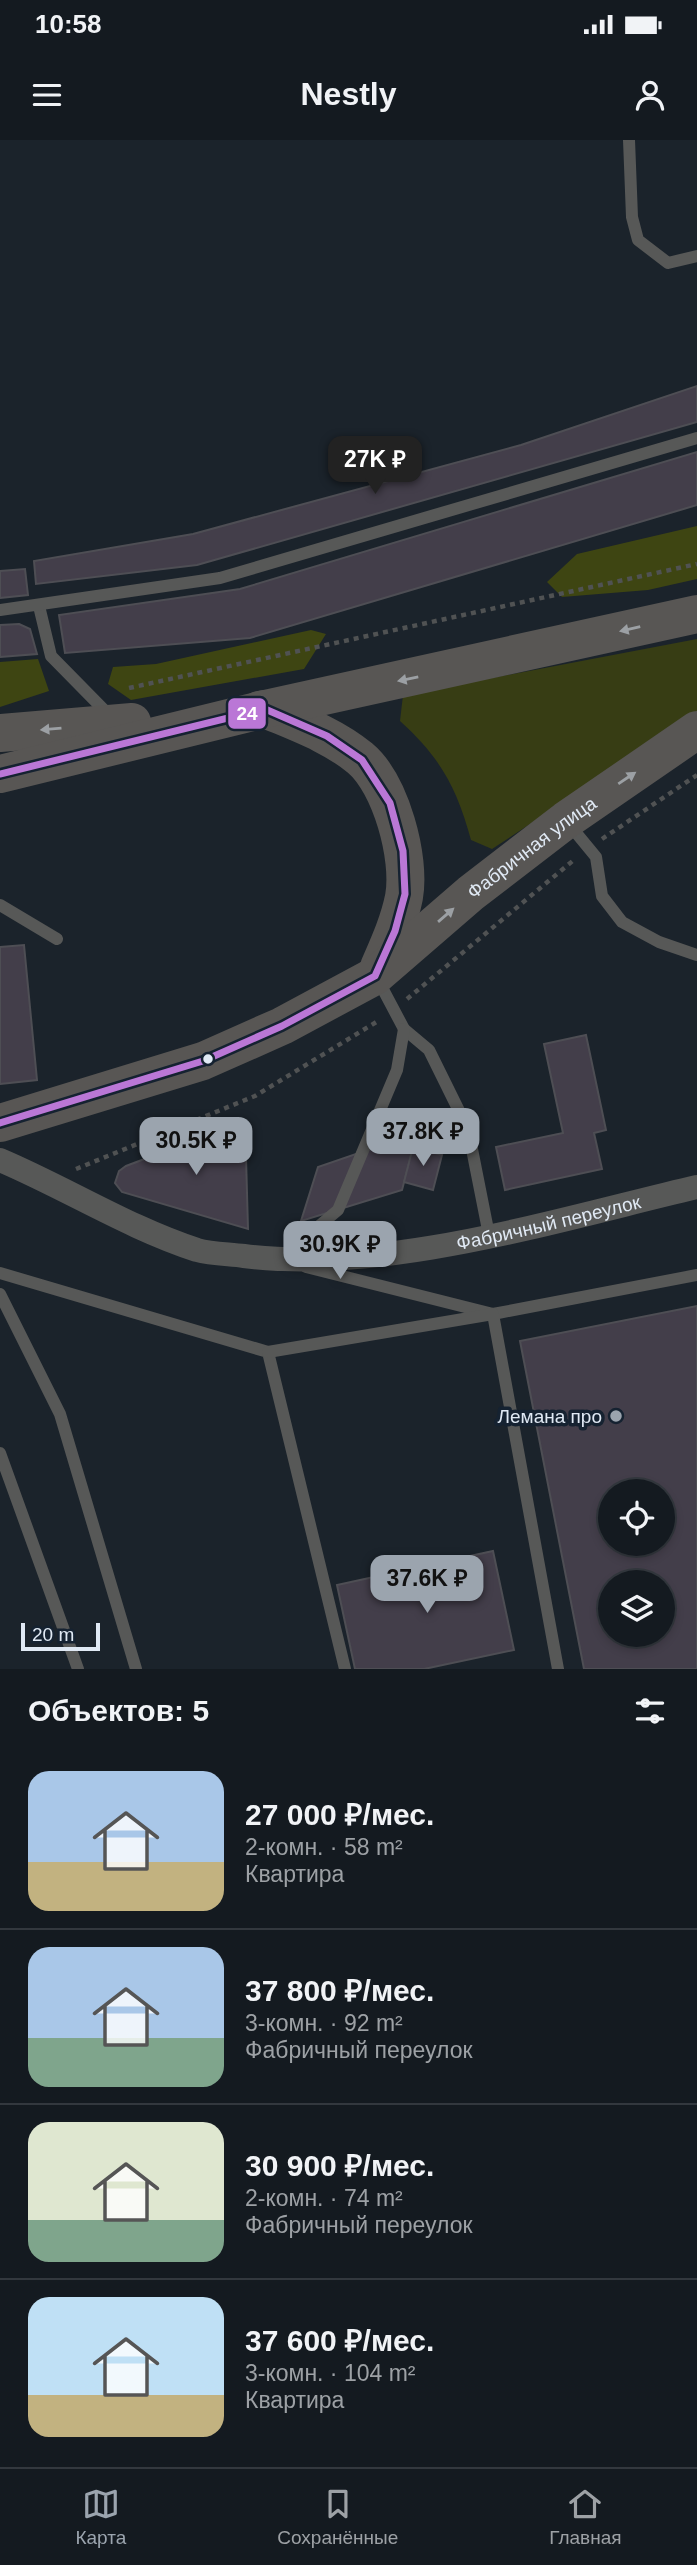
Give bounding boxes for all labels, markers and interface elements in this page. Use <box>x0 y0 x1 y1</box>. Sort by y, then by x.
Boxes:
text: 10:58 <box>35 9 102 39</box>
icon: menu <box>28 76 66 114</box>
text: Nestly <box>300 76 397 112</box>
icon: person <box>631 76 669 114</box>
pin: 27K ₽ <box>326 436 424 496</box>
text: 27K ₽ <box>344 446 406 472</box>
one-way arrow <box>619 624 641 635</box>
one-way arrow <box>397 673 419 684</box>
line badge: 24 <box>227 697 267 730</box>
text: 24 <box>236 703 258 724</box>
one-way arrow <box>40 724 62 735</box>
one-way arrow <box>618 771 636 785</box>
street label: Фабричная улица <box>463 792 600 903</box>
one-way arrow <box>437 908 454 923</box>
unlabelled marker <box>201 1052 215 1066</box>
pin: 37.8K ₽ <box>358 1108 488 1168</box>
pin: 30.5K ₽ <box>131 1118 261 1177</box>
text: 37.8K ₽ <box>382 1118 464 1144</box>
text: 30.5K ₽ <box>155 1127 237 1153</box>
street label: Фабричный переулок <box>455 1191 643 1253</box>
pin: 30.9K ₽ <box>275 1222 405 1281</box>
text: 30.9K ₽ <box>299 1231 381 1257</box>
place label: Лемана про <box>498 1406 602 1427</box>
marker: Лемана про <box>608 1408 624 1424</box>
map controls <box>598 1479 675 1647</box>
button: locate <box>598 1479 675 1556</box>
pin: 37.6K ₽ <box>362 1556 492 1615</box>
text: 37.6K ₽ <box>386 1565 468 1591</box>
button: layers <box>598 1570 675 1647</box>
scale bar <box>21 1620 100 1652</box>
text: 20 m <box>32 1624 74 1645</box>
icon: filters <box>631 1692 669 1730</box>
text: Объектов: 5 <box>28 1694 209 1727</box>
text: 27 000 ₽/мес. <box>245 1798 434 1831</box>
icon: home <box>84 1799 168 1883</box>
text: 2-комн. · 58 m² <box>245 1834 403 1860</box>
text: Квартира <box>245 1861 344 1887</box>
text: 37 800 ₽/мес. <box>245 1974 434 2007</box>
icon: home <box>84 1975 168 2059</box>
text: 3-комн. · 92 m² <box>245 2010 403 2036</box>
text: Фабричный переулок <box>245 2037 473 2063</box>
text: 30 900 ₽/мес. <box>245 2149 434 2182</box>
icon: home <box>84 2150 168 2234</box>
text: 2-комн. · 74 m² <box>245 2185 403 2211</box>
text: Фабричный переулок <box>245 2212 473 2238</box>
text: 37 600 ₽/мес. <box>245 2324 434 2357</box>
icon: home <box>84 2325 168 2409</box>
text: 3-комн. · 104 m² <box>245 2360 416 2386</box>
text: Квартира <box>245 2387 344 2413</box>
tab: Карта <box>75 2485 126 2549</box>
tab: Сохранённые <box>277 2485 398 2549</box>
tab: Главная <box>549 2485 622 2549</box>

